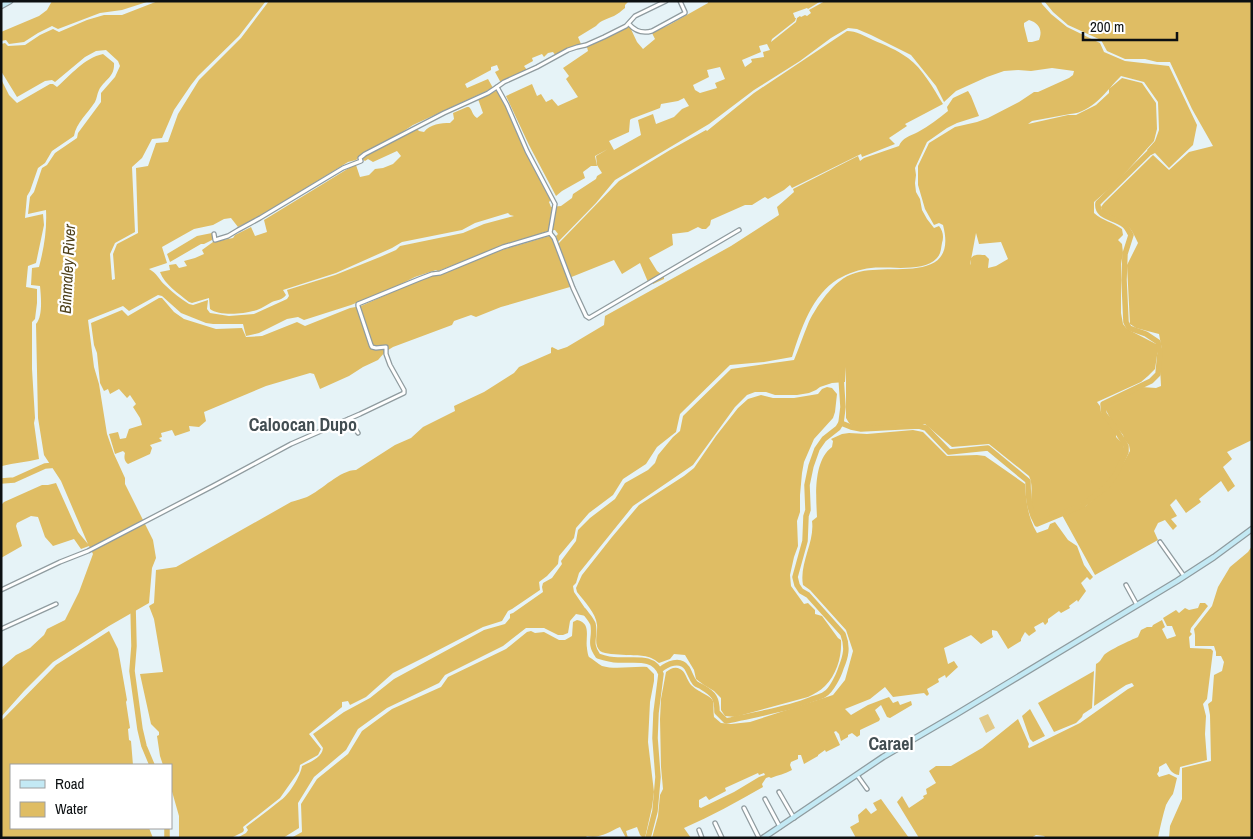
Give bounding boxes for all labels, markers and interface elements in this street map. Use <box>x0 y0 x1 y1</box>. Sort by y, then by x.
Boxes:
scale bar <box>1083 10 1177 42</box>
text: 200 m <box>1090 16 1124 37</box>
water label: Binmaley River <box>54 223 80 314</box>
district label: Caloocan Dupo <box>249 412 357 437</box>
district label: Carael <box>868 731 914 756</box>
legend <box>10 764 172 829</box>
text: Road <box>55 773 84 794</box>
text: Water <box>55 798 87 819</box>

